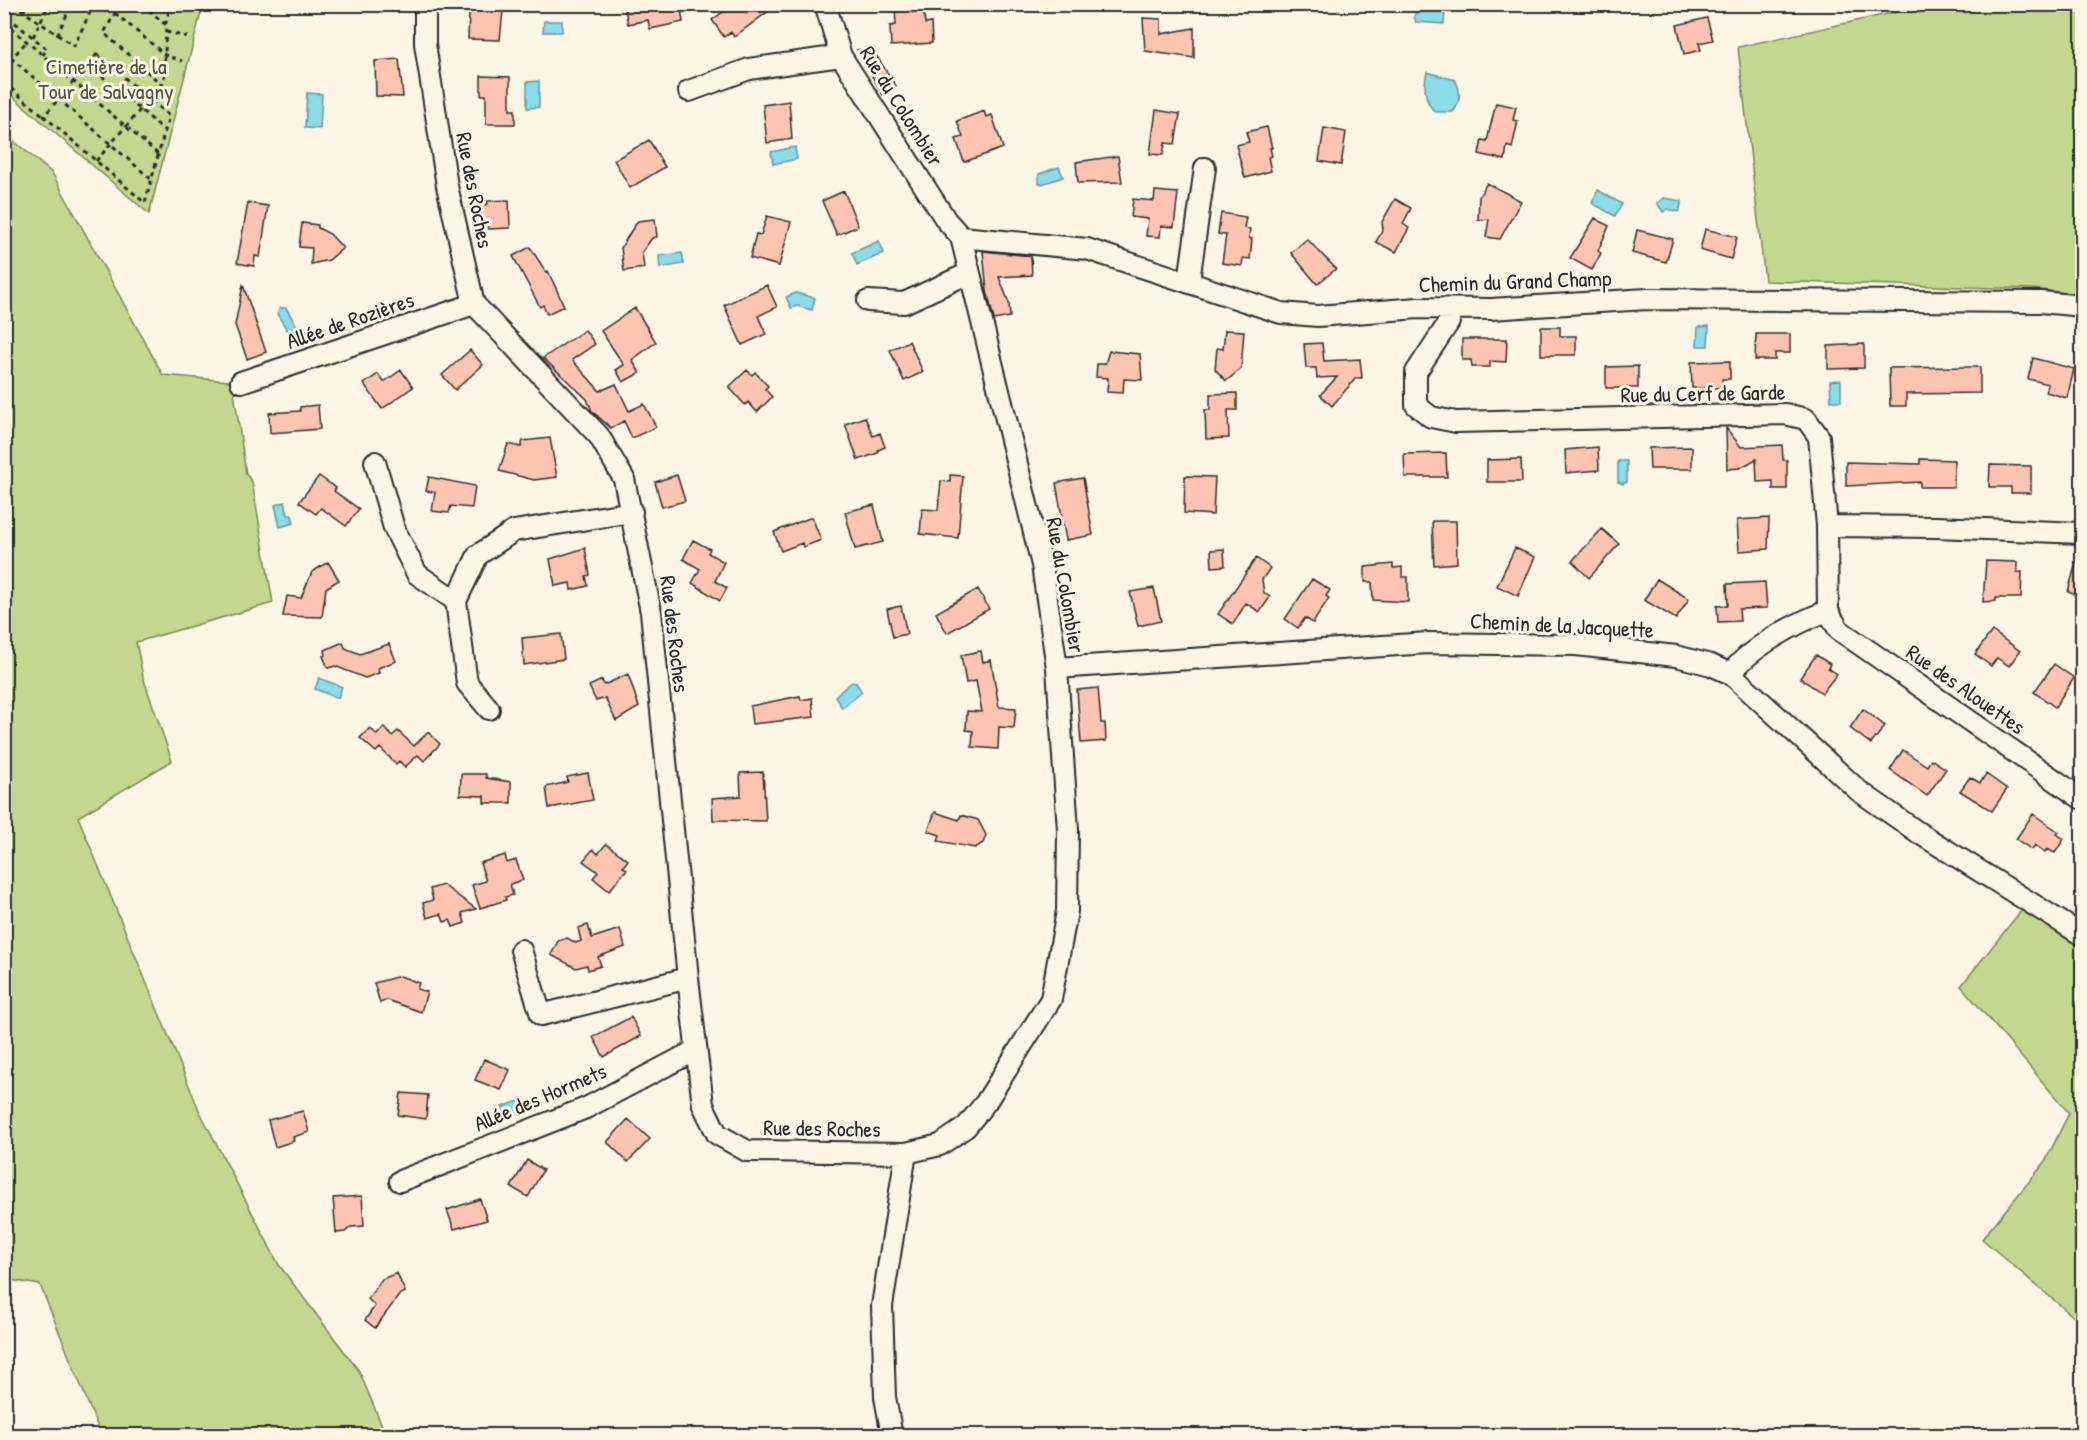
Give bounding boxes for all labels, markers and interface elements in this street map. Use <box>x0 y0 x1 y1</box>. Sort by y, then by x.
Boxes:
street label: Rue du Colombier <box>853 40 951 172</box>
park label: Cimetière de la Tour de Salvagny <box>39 51 173 106</box>
street label: Rue des Roches <box>449 130 501 250</box>
street label: Chemin du Grand Champ <box>1418 263 1613 299</box>
street label: Allée de Rozières <box>282 284 418 356</box>
street label: Rue du Cerf de Garde <box>1620 377 1786 409</box>
street label: Rue du Colombier <box>1039 515 1093 656</box>
street label: Rue des Roches <box>653 574 697 694</box>
street label: Chemin de la Jacquette <box>1469 605 1655 645</box>
street label: Rue des Alouettes <box>1901 637 2031 741</box>
street label: Allée des Hormets <box>469 1056 611 1138</box>
street label: Rue des Roches <box>763 1112 881 1144</box>

